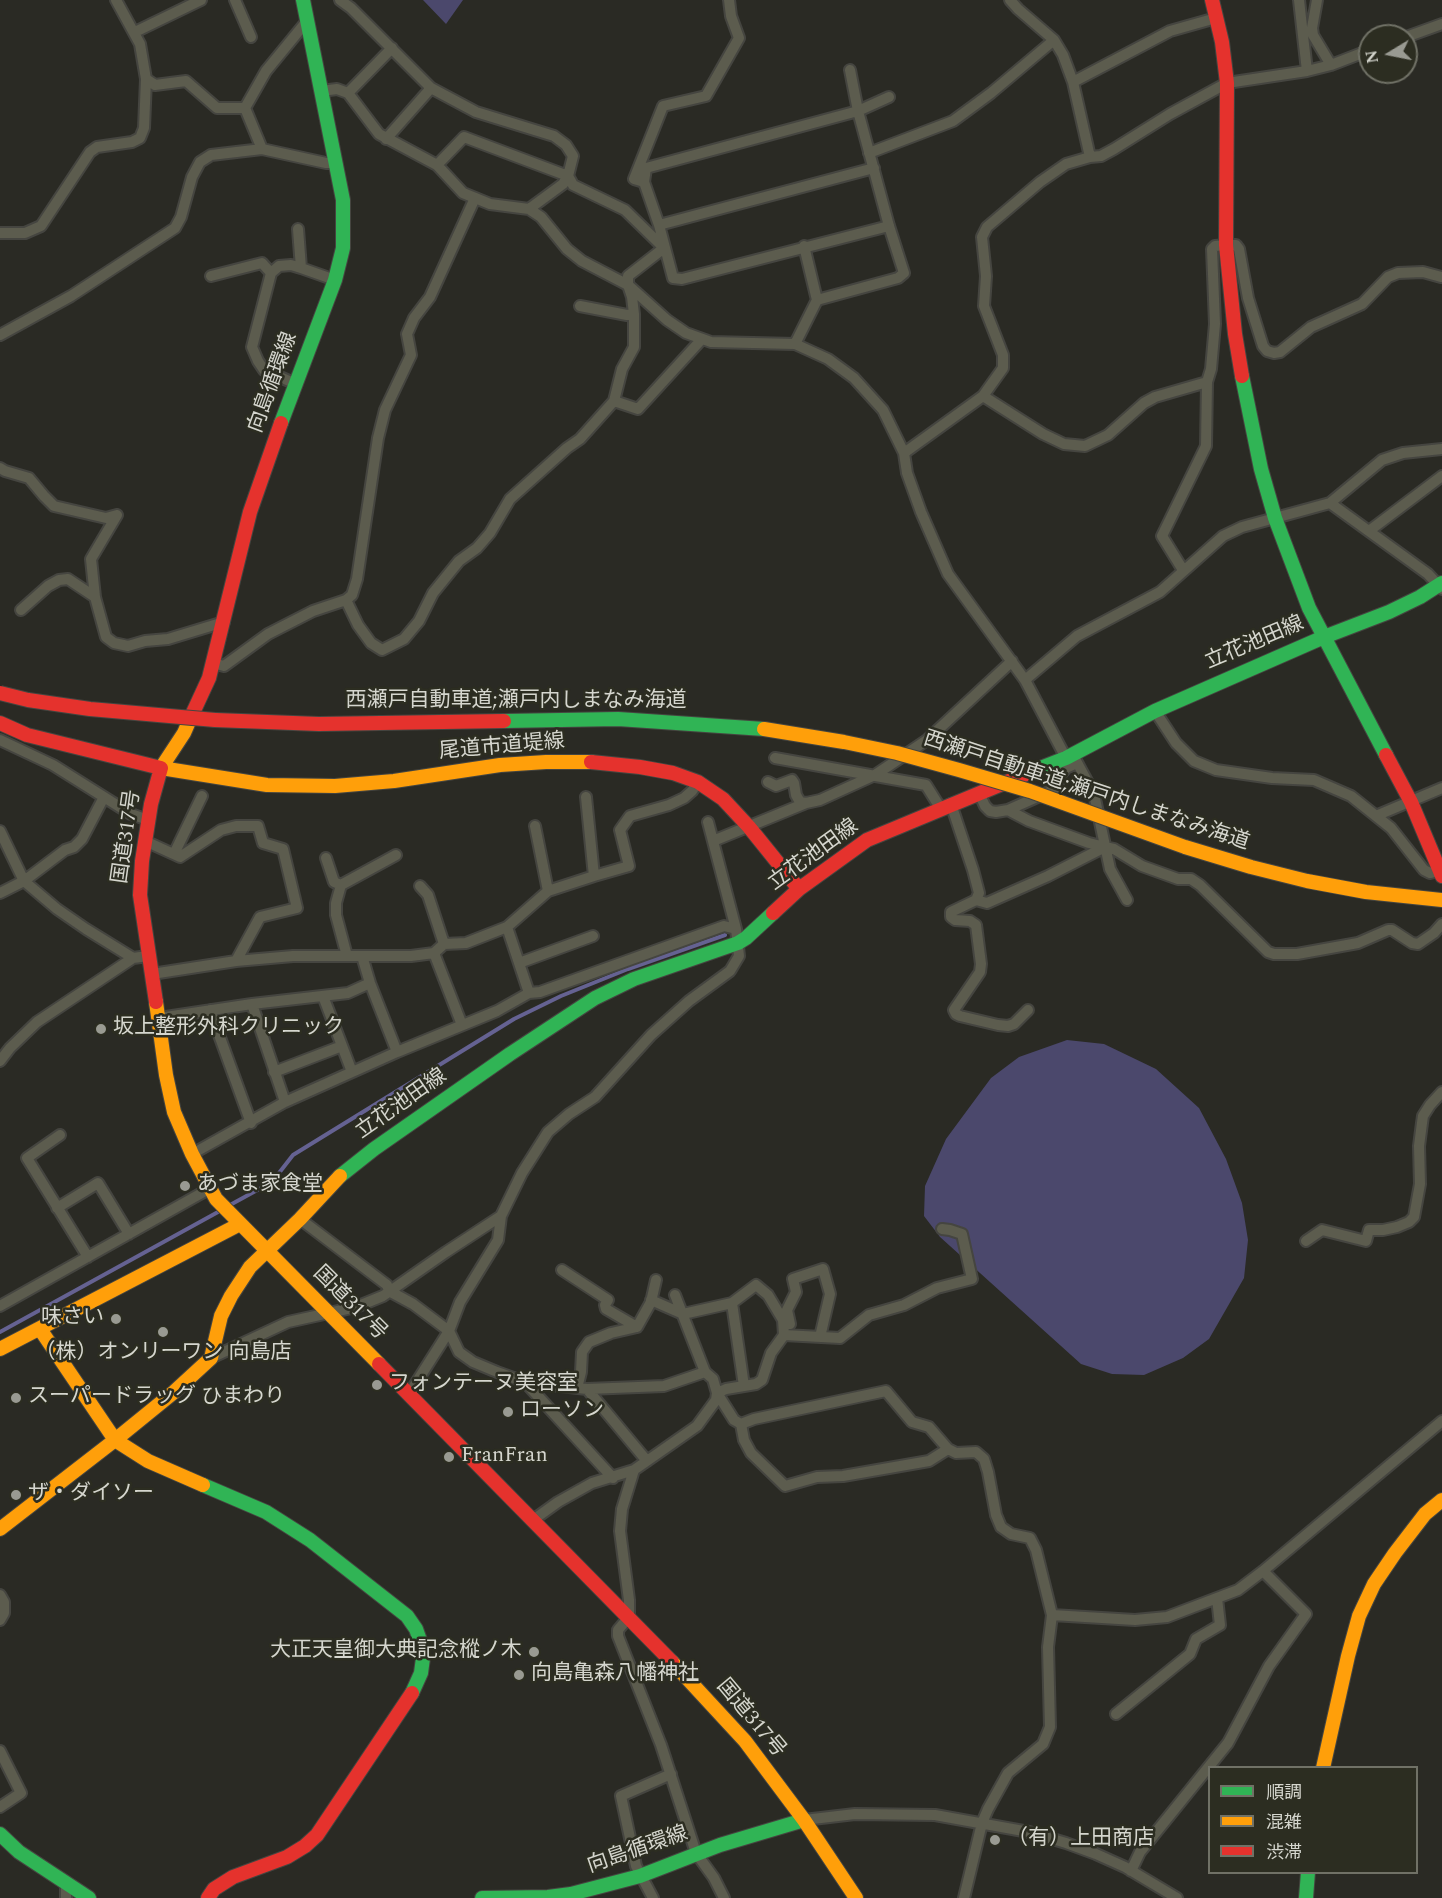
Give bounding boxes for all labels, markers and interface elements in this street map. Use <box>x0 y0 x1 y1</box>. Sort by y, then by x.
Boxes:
north arrow <box>1358 24 1418 84</box>
text: N <box>1359 48 1385 65</box>
street label: 向島循環線 <box>244 329 304 437</box>
street label: 立花池田線 <box>1202 612 1308 676</box>
street label: 西瀬戸自動車道;瀬戸内しまなみ海道 <box>345 689 687 715</box>
street label: 西瀬戸自動車道;瀬戸内しまなみ海道 <box>920 727 1252 857</box>
street label: 尾道市道堤線 <box>438 730 566 766</box>
street label: 国道317号 <box>109 788 147 886</box>
street label: 立花池田線 <box>764 815 864 897</box>
place label: 坂上整形外科クリニック <box>113 1016 344 1042</box>
marker: 坂上整形外科クリニック <box>94 1022 108 1036</box>
street label: 立花池田線 <box>352 1065 452 1145</box>
place label: あづま家食堂 <box>197 1173 323 1199</box>
marker: あづま家食堂 <box>178 1179 192 1193</box>
street label: 国道317号 <box>307 1262 391 1346</box>
place label: 味さい <box>41 1306 104 1332</box>
marker: 味さい <box>109 1312 123 1326</box>
marker: （株）オンリーワン 向島店 <box>156 1325 170 1339</box>
place label: （株）オンリーワン 向島店 <box>34 1341 292 1367</box>
place label: フォンテーヌ美容室 <box>389 1372 578 1398</box>
marker: フォンテーヌ美容室 <box>370 1378 384 1392</box>
place label: スーパードラッグ ひまわり <box>28 1385 285 1411</box>
marker: スーパードラッグ ひまわり <box>9 1391 23 1405</box>
place label: ローソン <box>520 1399 604 1425</box>
marker: ローソン <box>501 1405 515 1419</box>
place label: FranFran <box>461 1444 548 1470</box>
marker: FranFran <box>442 1450 456 1464</box>
place label: ザ・ダイソー <box>28 1482 154 1508</box>
marker: ザ・ダイソー <box>9 1488 23 1502</box>
place label: 大正天皇御大典記念樅ノ木 <box>270 1639 522 1665</box>
marker: 大正天皇御大典記念樅ノ木 <box>527 1645 541 1659</box>
place label: 向島亀森八幡神社 <box>531 1662 699 1688</box>
marker: 向島亀森八幡神社 <box>512 1668 526 1682</box>
street label: 国道317号 <box>710 1675 790 1763</box>
legend <box>1208 1766 1418 1874</box>
text: 順調 <box>1266 1779 1302 1806</box>
text: 混雑 <box>1266 1809 1302 1836</box>
street label: 向島循環線 <box>584 1822 692 1880</box>
place label: （有）上田商店 <box>1007 1827 1154 1853</box>
marker: （有）上田商店 <box>988 1833 1002 1847</box>
text: 渋滞 <box>1266 1839 1302 1866</box>

